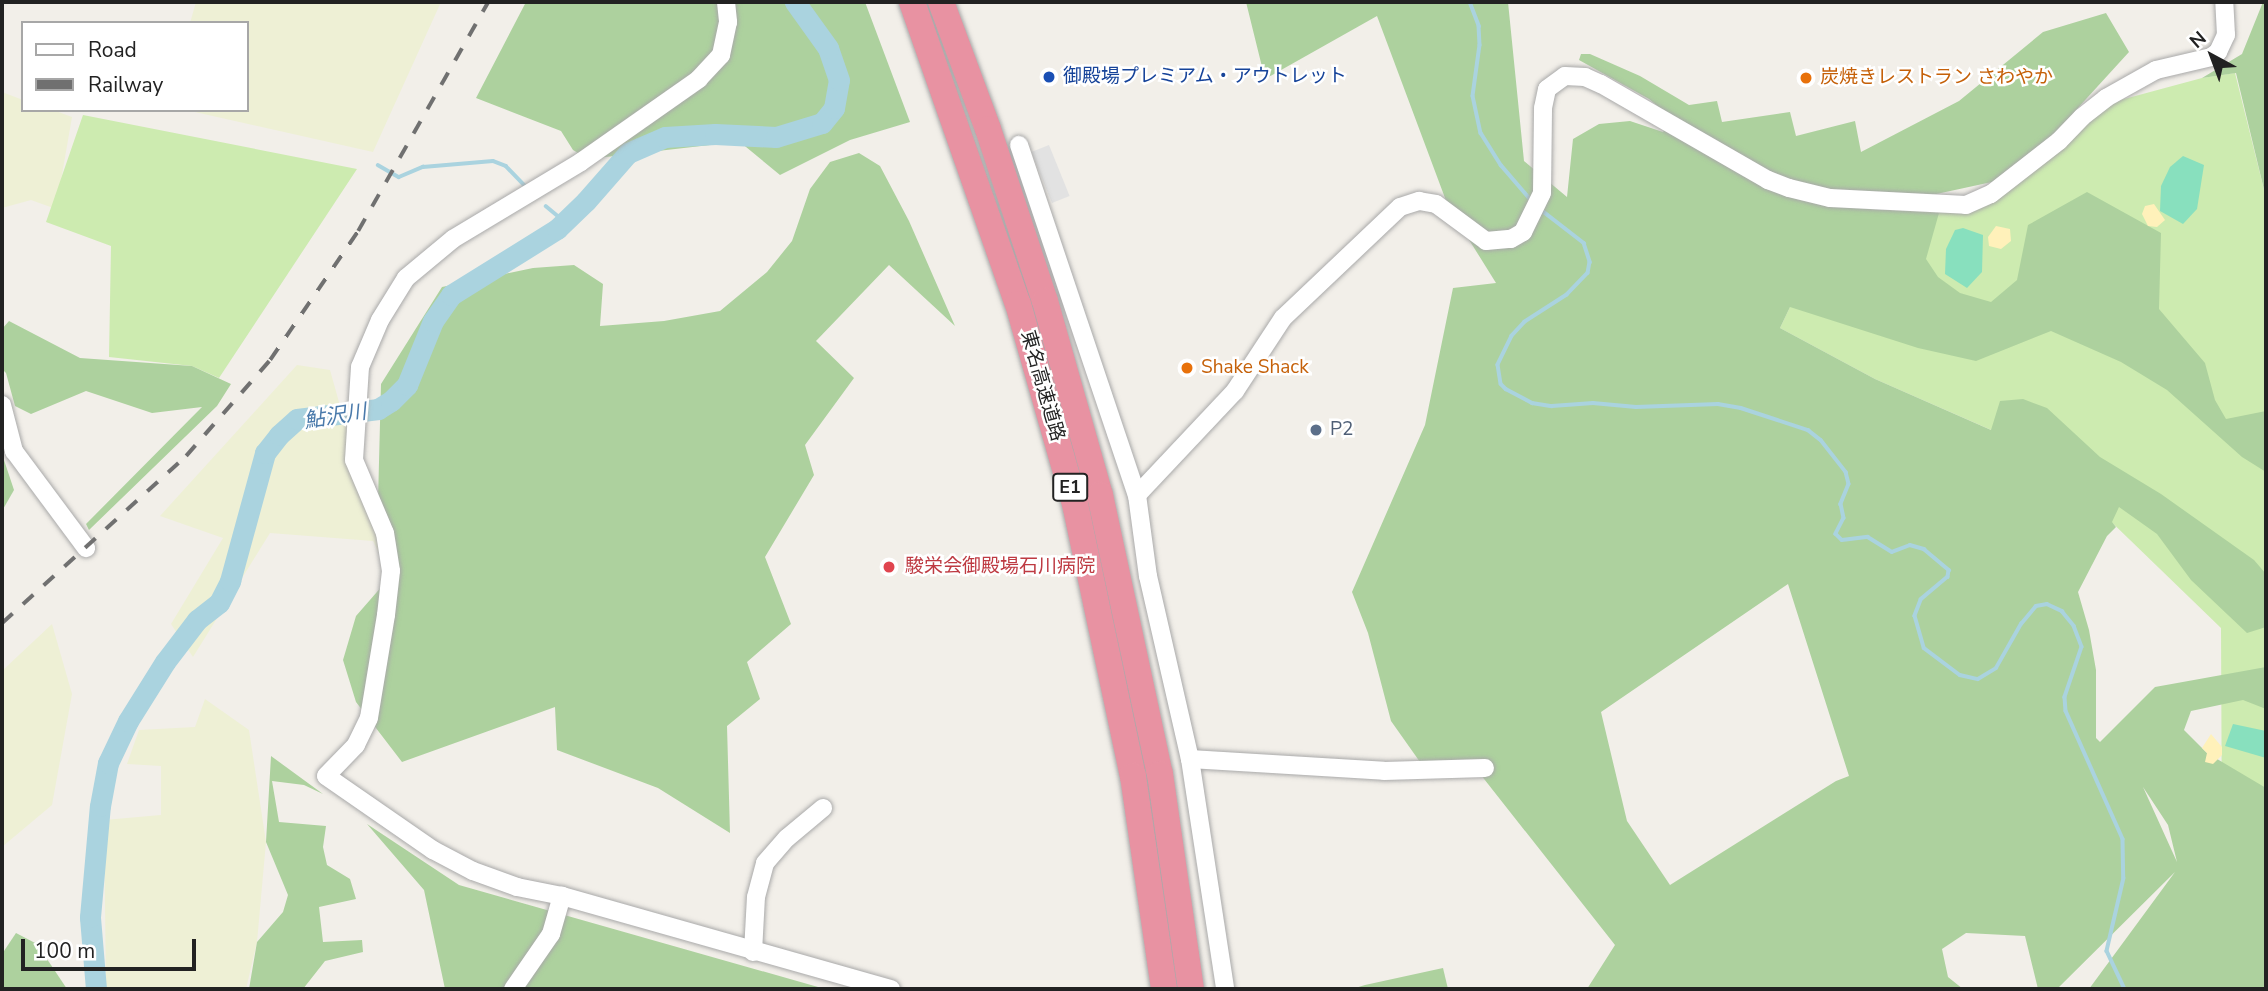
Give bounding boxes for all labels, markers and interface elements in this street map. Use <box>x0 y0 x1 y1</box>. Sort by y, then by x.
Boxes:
legend <box>21 21 248 112</box>
north arrow <box>2177 21 2247 91</box>
text: N <box>2184 26 2212 55</box>
text: Road <box>88 36 137 64</box>
place label: 御殿場プレミアム・アウトレット <box>1063 66 1348 88</box>
place label: 炭焼きレストラン さわやか <box>1820 67 2053 89</box>
marker: 御殿場プレミアム・アウトレット <box>1041 69 1057 85</box>
marker: 炭焼きレストラン さわやか <box>1798 70 1814 86</box>
text: Railway <box>88 71 163 99</box>
street label: 東名高速道路 <box>1015 328 1069 444</box>
place label: Shake Shack <box>1201 357 1309 379</box>
marker: Shake Shack <box>1179 360 1195 376</box>
water label: 鮎沢川 <box>302 399 368 433</box>
place label: P2 <box>1330 419 1353 441</box>
marker: P2 <box>1308 422 1324 438</box>
road number: E1 <box>1051 472 1089 502</box>
place label: 駿栄会御殿場石川病院 <box>905 556 1095 578</box>
marker: 駿栄会御殿場石川病院 <box>879 557 899 577</box>
scale bar <box>24 925 200 969</box>
text: 100 m <box>34 937 95 965</box>

